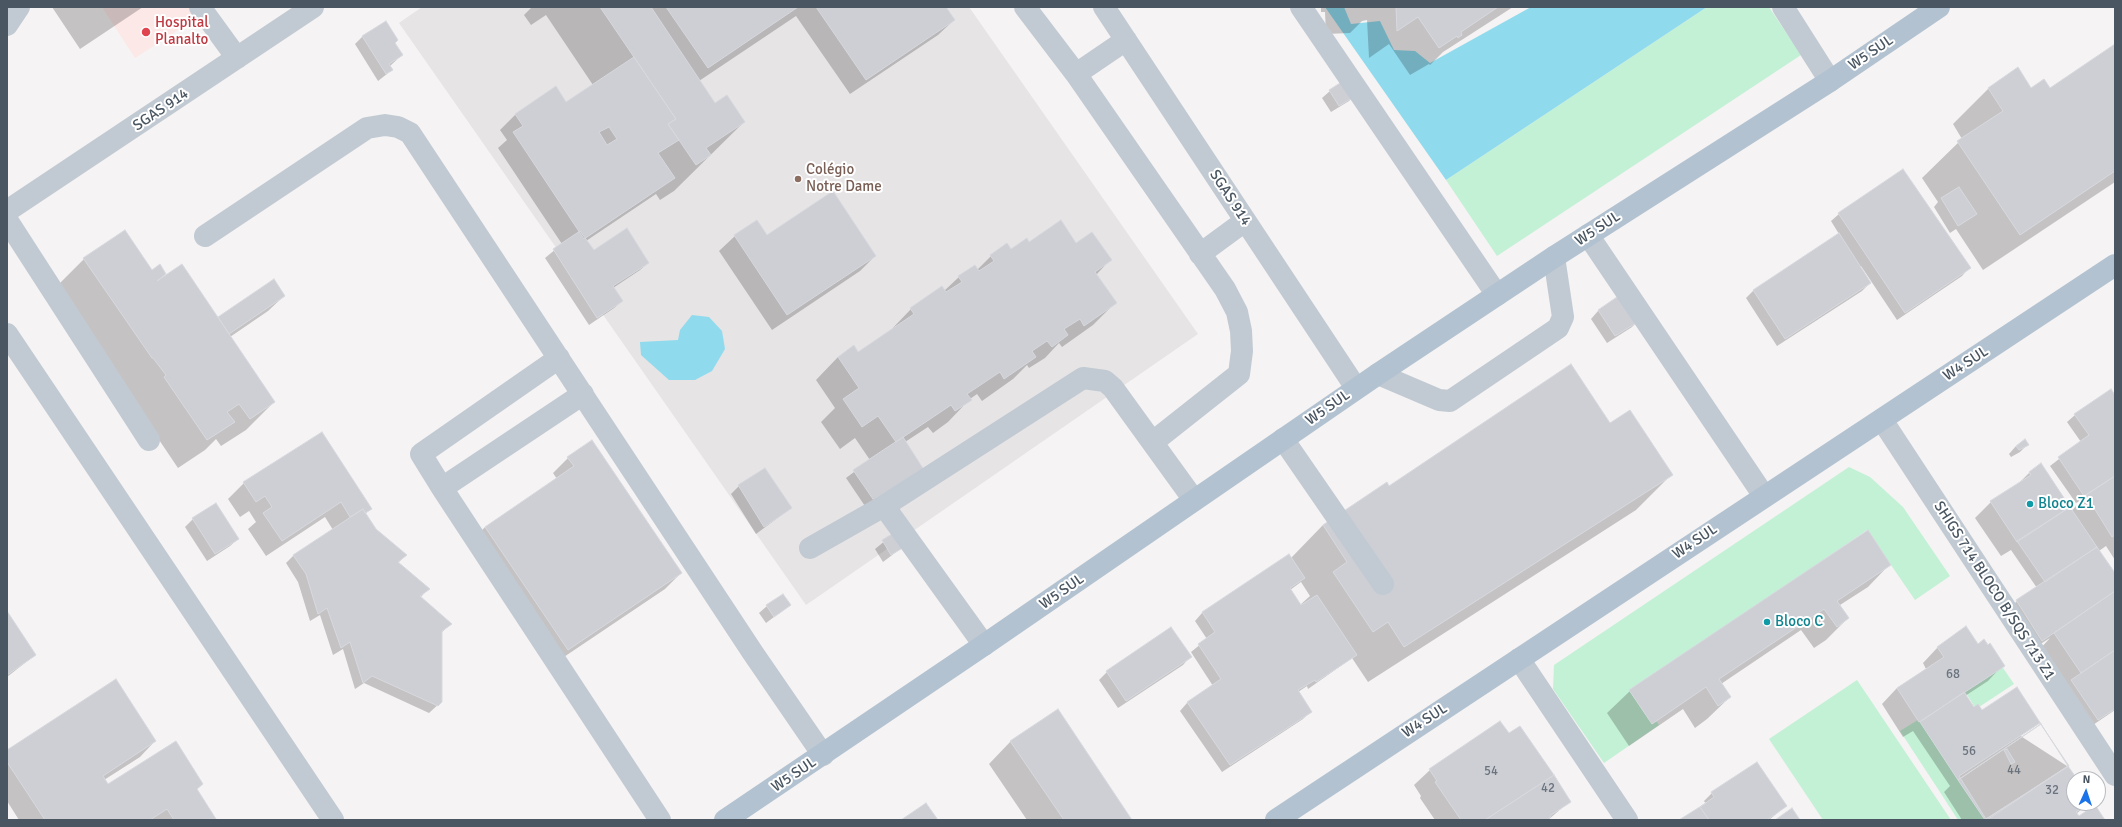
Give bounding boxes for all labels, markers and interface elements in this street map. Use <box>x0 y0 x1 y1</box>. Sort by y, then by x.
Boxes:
place label: Hospital Planalto <box>155 14 209 49</box>
marker: Hospital Planalto <box>140 26 152 38</box>
street label: W5 SUL <box>1845 32 1897 74</box>
street label: SGAS 914 <box>130 85 192 135</box>
place label: Colégio Notre Dame <box>806 161 882 196</box>
street label: SGAS 914 <box>1205 167 1255 229</box>
marker: Colégio Notre Dame <box>793 174 803 184</box>
street label: W5 SUL <box>1572 208 1624 250</box>
street label: W4 SUL <box>1940 343 1992 385</box>
street label: W5 SUL <box>1302 386 1354 430</box>
place label: Bloco Z1 <box>2038 495 2094 513</box>
street label: SHIGS 714 BLOCO B/SQS 713 Z1 <box>1929 498 2059 684</box>
marker: Bloco Z1 <box>2025 499 2035 509</box>
street label: W4 SUL <box>1669 521 1721 563</box>
street label: W5 SUL <box>1036 570 1088 614</box>
place label: Bloco C <box>1775 613 1823 631</box>
marker: Bloco C <box>1762 617 1772 627</box>
house number: 68 <box>1946 667 1960 683</box>
street label: W4 SUL <box>1399 700 1451 742</box>
house number: 56 <box>1962 744 1976 760</box>
street label: W5 SUL <box>768 754 820 796</box>
house number: 44 <box>2007 763 2021 779</box>
house number: 54 <box>1484 764 1498 780</box>
north arrow <box>2066 771 2106 811</box>
text: N <box>2082 773 2091 786</box>
house number: 42 <box>1541 781 1555 797</box>
house number: 32 <box>2045 783 2059 799</box>

